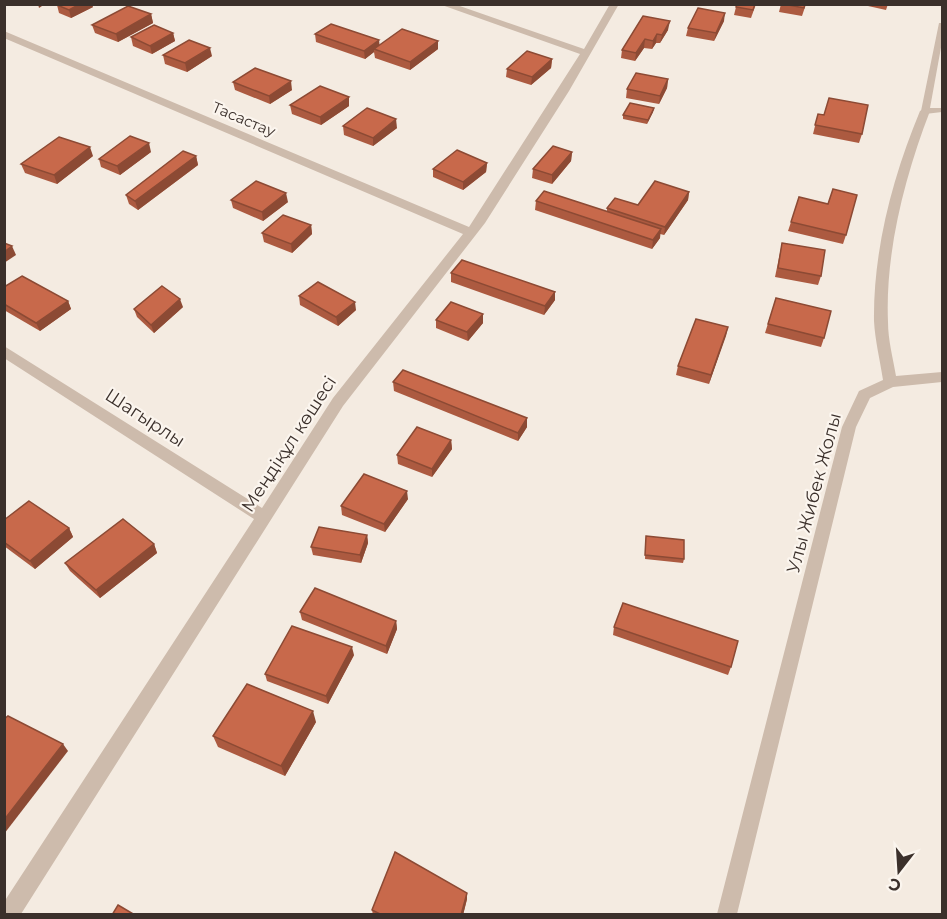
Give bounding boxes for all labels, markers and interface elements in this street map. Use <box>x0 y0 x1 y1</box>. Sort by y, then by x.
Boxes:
street label: Тасастау <box>210 97 279 141</box>
street label: Меңдіқұл көшесі <box>237 372 341 516</box>
street label: Шагырлы <box>101 384 189 452</box>
street label: Улы Жибек Жолы <box>782 410 846 576</box>
north arrow <box>869 841 929 901</box>
text: С <box>886 874 903 896</box>

